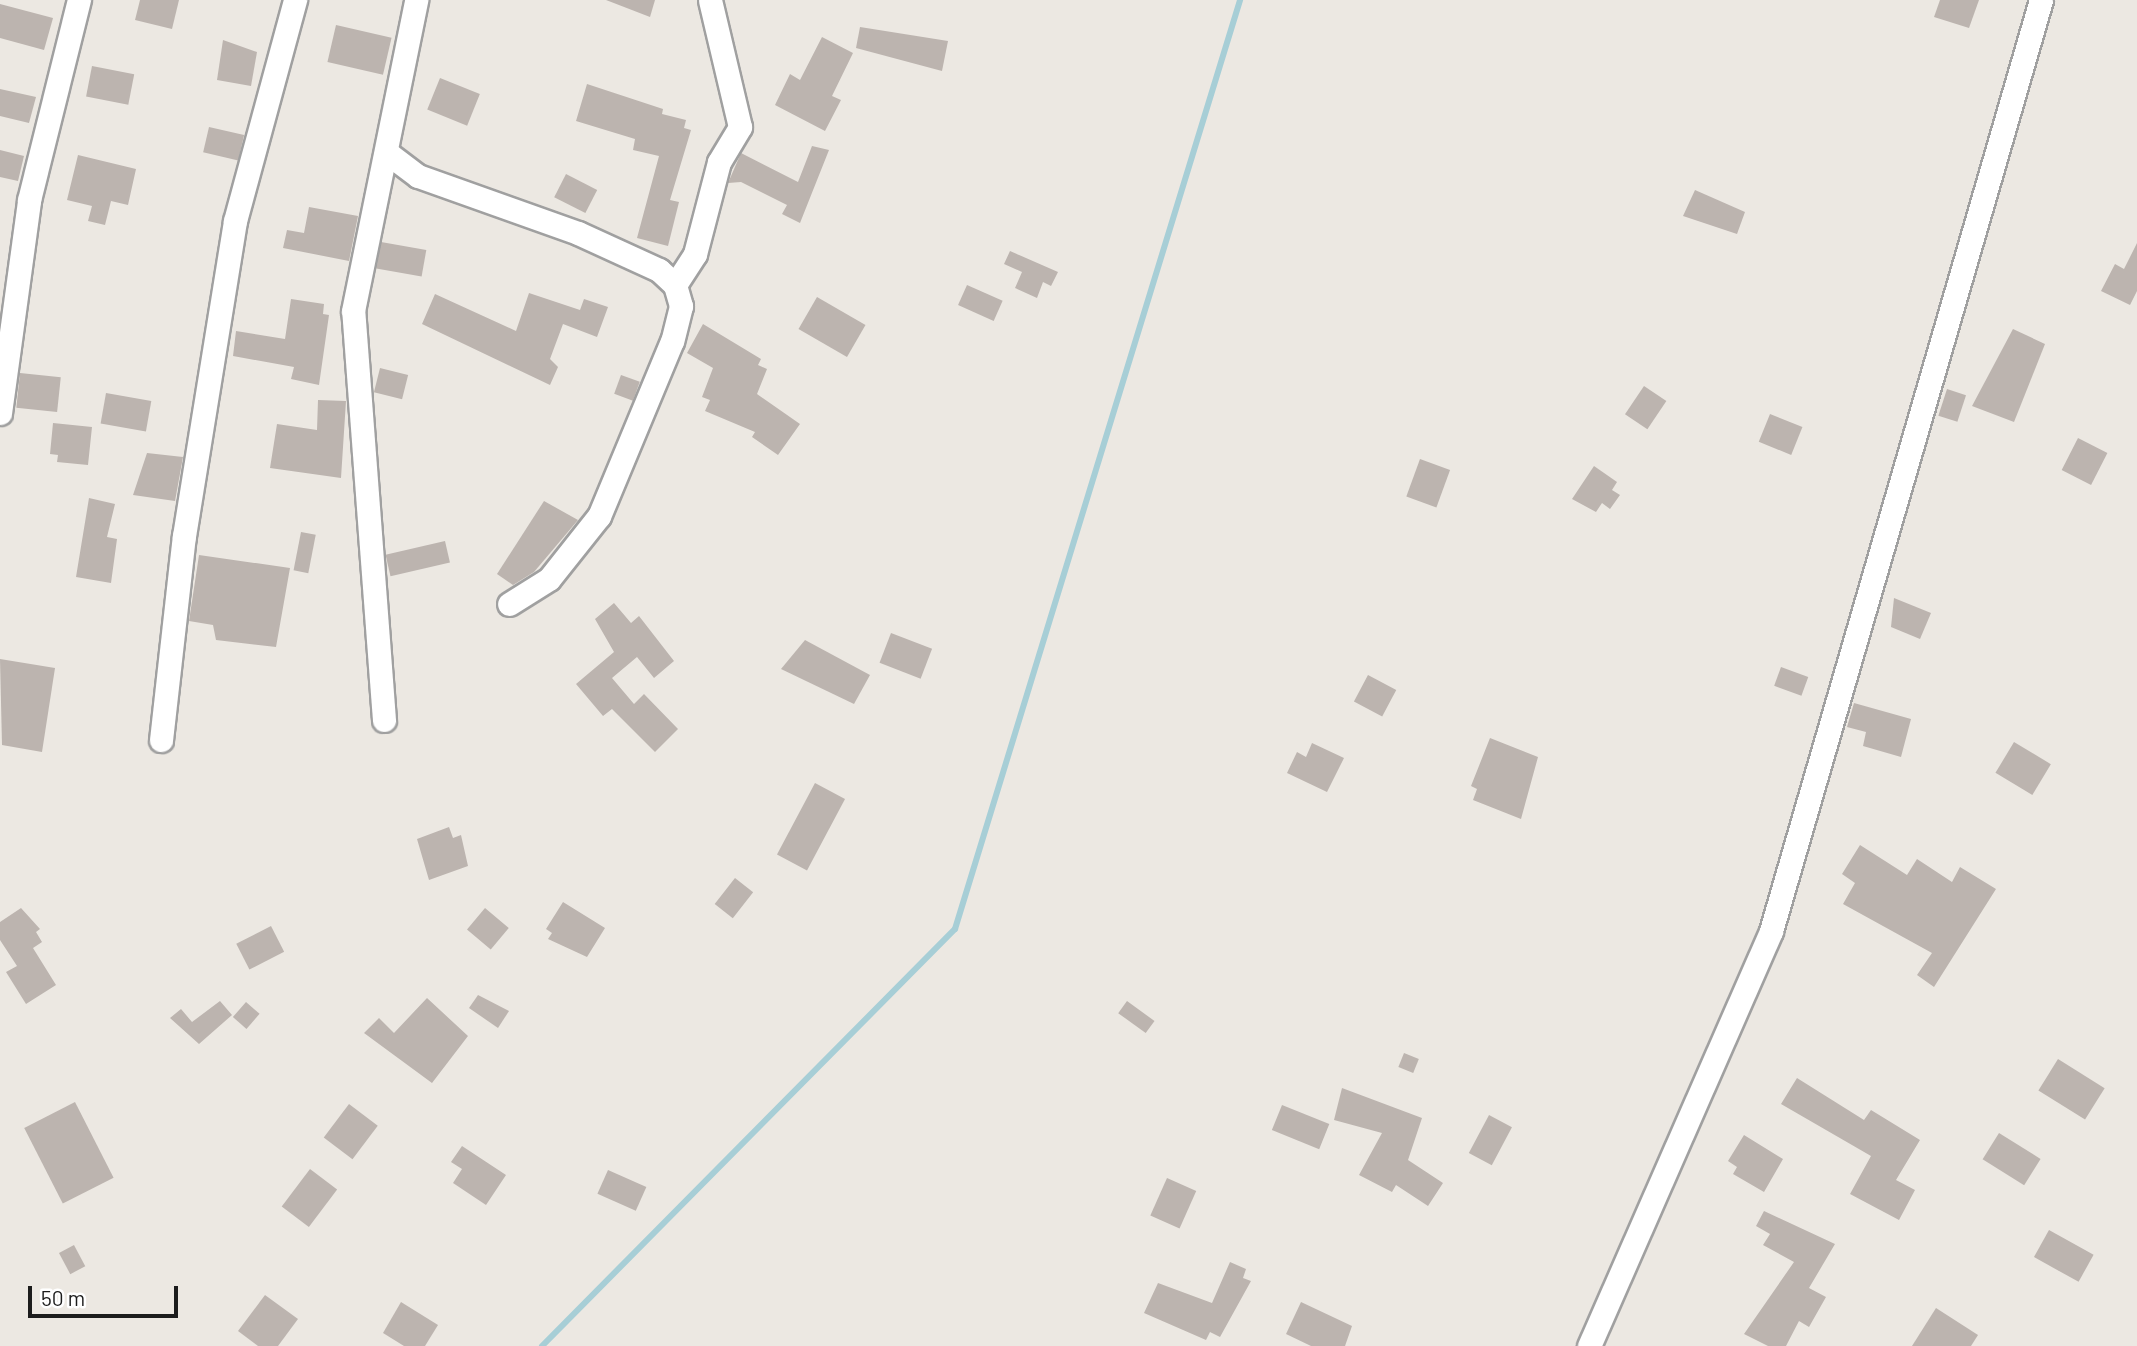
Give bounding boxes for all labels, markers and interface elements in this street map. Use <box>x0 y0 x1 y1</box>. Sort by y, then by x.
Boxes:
scale bar <box>32 1272 182 1316</box>
text: 50 m <box>41 1285 85 1310</box>

